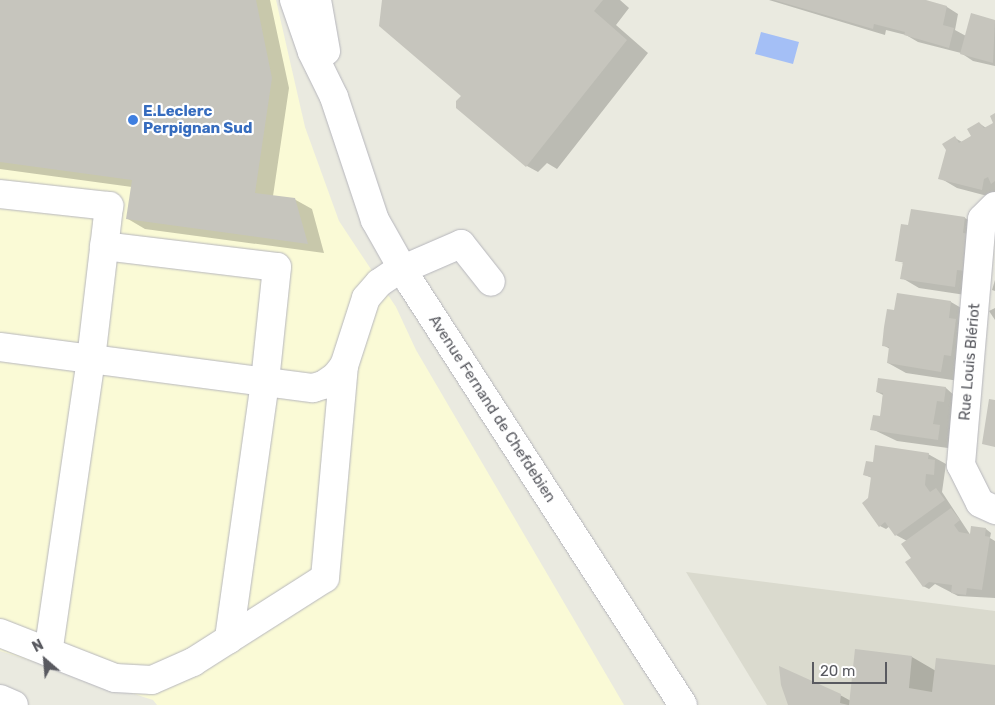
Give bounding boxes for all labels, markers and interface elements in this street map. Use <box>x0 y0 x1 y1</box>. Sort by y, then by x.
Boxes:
place label: E.Leclerc Perpignan Sud <box>143 102 252 137</box>
marker: E.Leclerc Perpignan Sud <box>127 114 139 126</box>
street label: Rue Louis Blériot <box>956 303 984 421</box>
street label: Avenue Fernand de Chefdebien <box>425 312 559 506</box>
north arrow <box>20 635 70 685</box>
text: N <box>30 636 46 656</box>
scale bar <box>815 652 890 684</box>
text: 20 m <box>820 662 855 680</box>

